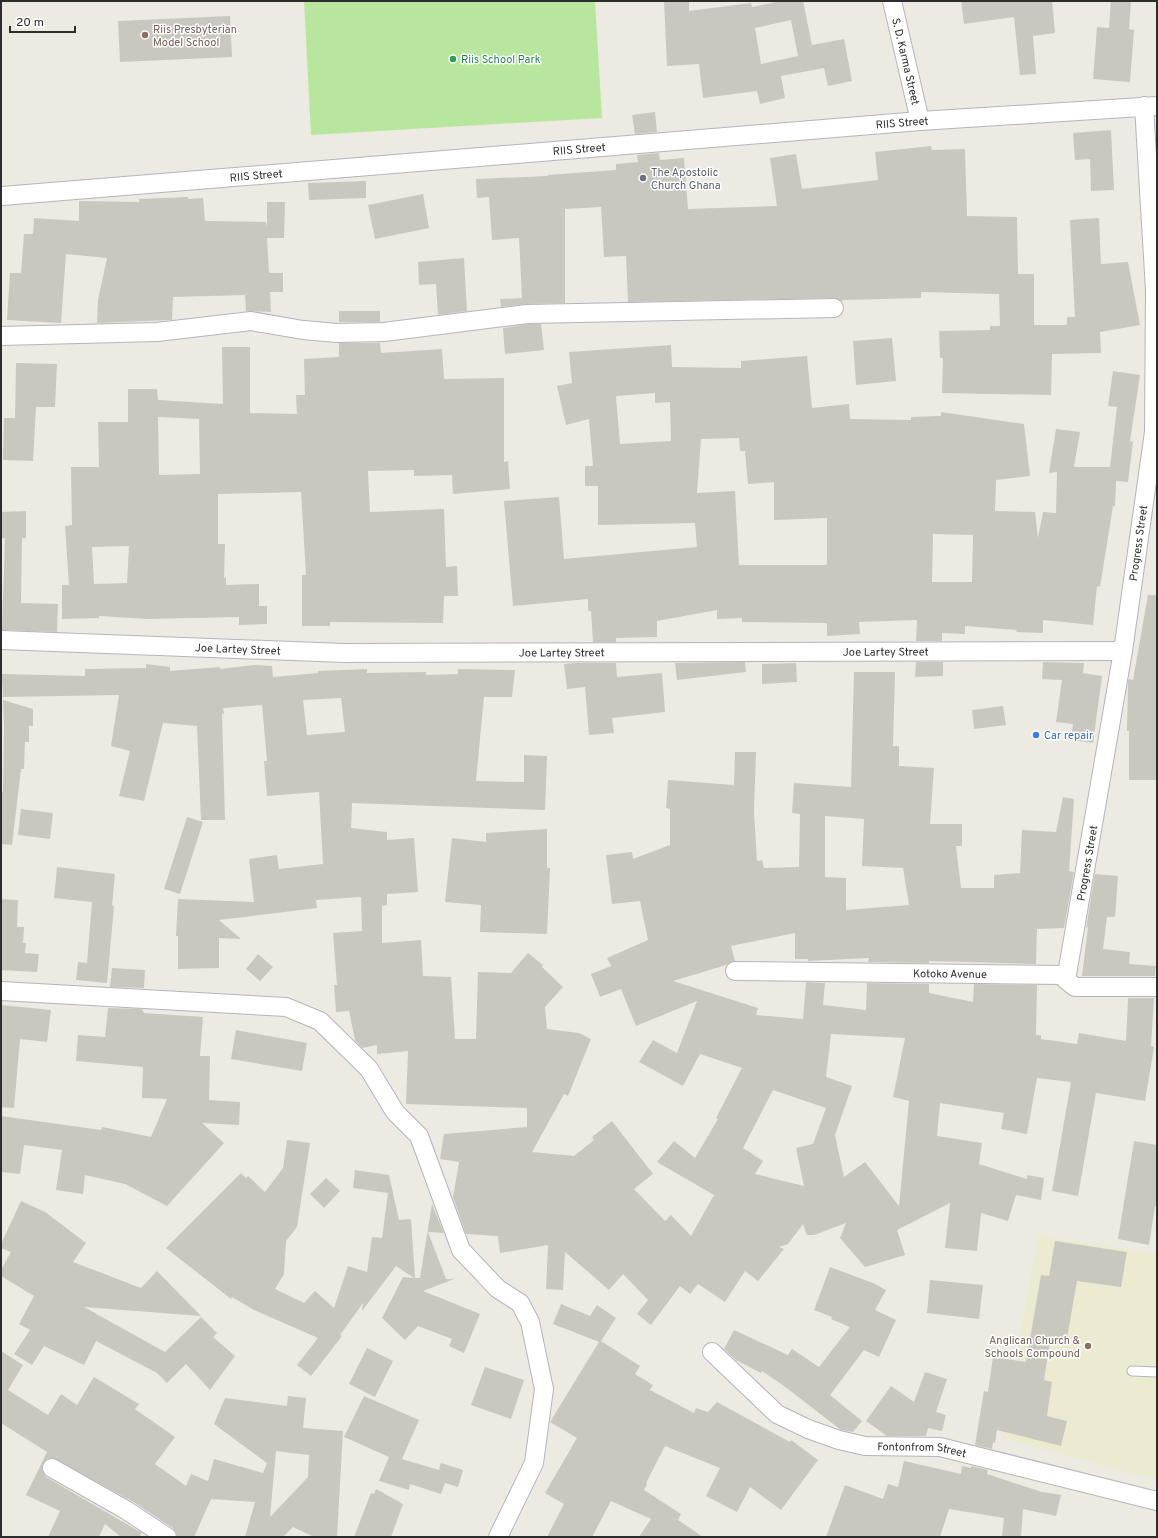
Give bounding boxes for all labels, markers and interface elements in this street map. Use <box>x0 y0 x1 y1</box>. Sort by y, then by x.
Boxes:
scale bar <box>10 8 75 34</box>
text: 20 m <box>16 15 44 31</box>
street label: S. D. Karma Street <box>888 17 922 107</box>
place label: Riis Presbyterian Model School <box>153 23 237 50</box>
marker: Riis Presbyterian Model School <box>140 30 150 40</box>
place label: Riis School Park <box>461 53 541 67</box>
marker: Riis School Park <box>448 54 458 64</box>
street label: RIIS Street <box>875 114 929 133</box>
street label: RIIS Street <box>552 141 606 159</box>
place label: The Apostolic Church Ghana <box>651 166 721 193</box>
street label: RIIS Street <box>229 167 283 185</box>
marker: The Apostolic Church Ghana <box>638 173 648 183</box>
street label: Progress Street <box>1127 504 1151 582</box>
street label: Joe Lartey Street <box>195 641 281 659</box>
street label: Joe Lartey Street <box>843 645 929 660</box>
street label: Joe Lartey Street <box>519 646 605 661</box>
place label: Car repair <box>1044 729 1094 743</box>
marker: Car repair <box>1031 730 1041 740</box>
street label: Progress Street <box>1074 824 1102 902</box>
street label: Kotoko Avenue <box>913 967 987 982</box>
place label: Anglican Church & Schools Compound <box>985 1334 1081 1361</box>
marker: Anglican Church & Schools Compound <box>1083 1341 1093 1351</box>
street label: Fontonfrom Street <box>877 1440 968 1461</box>

